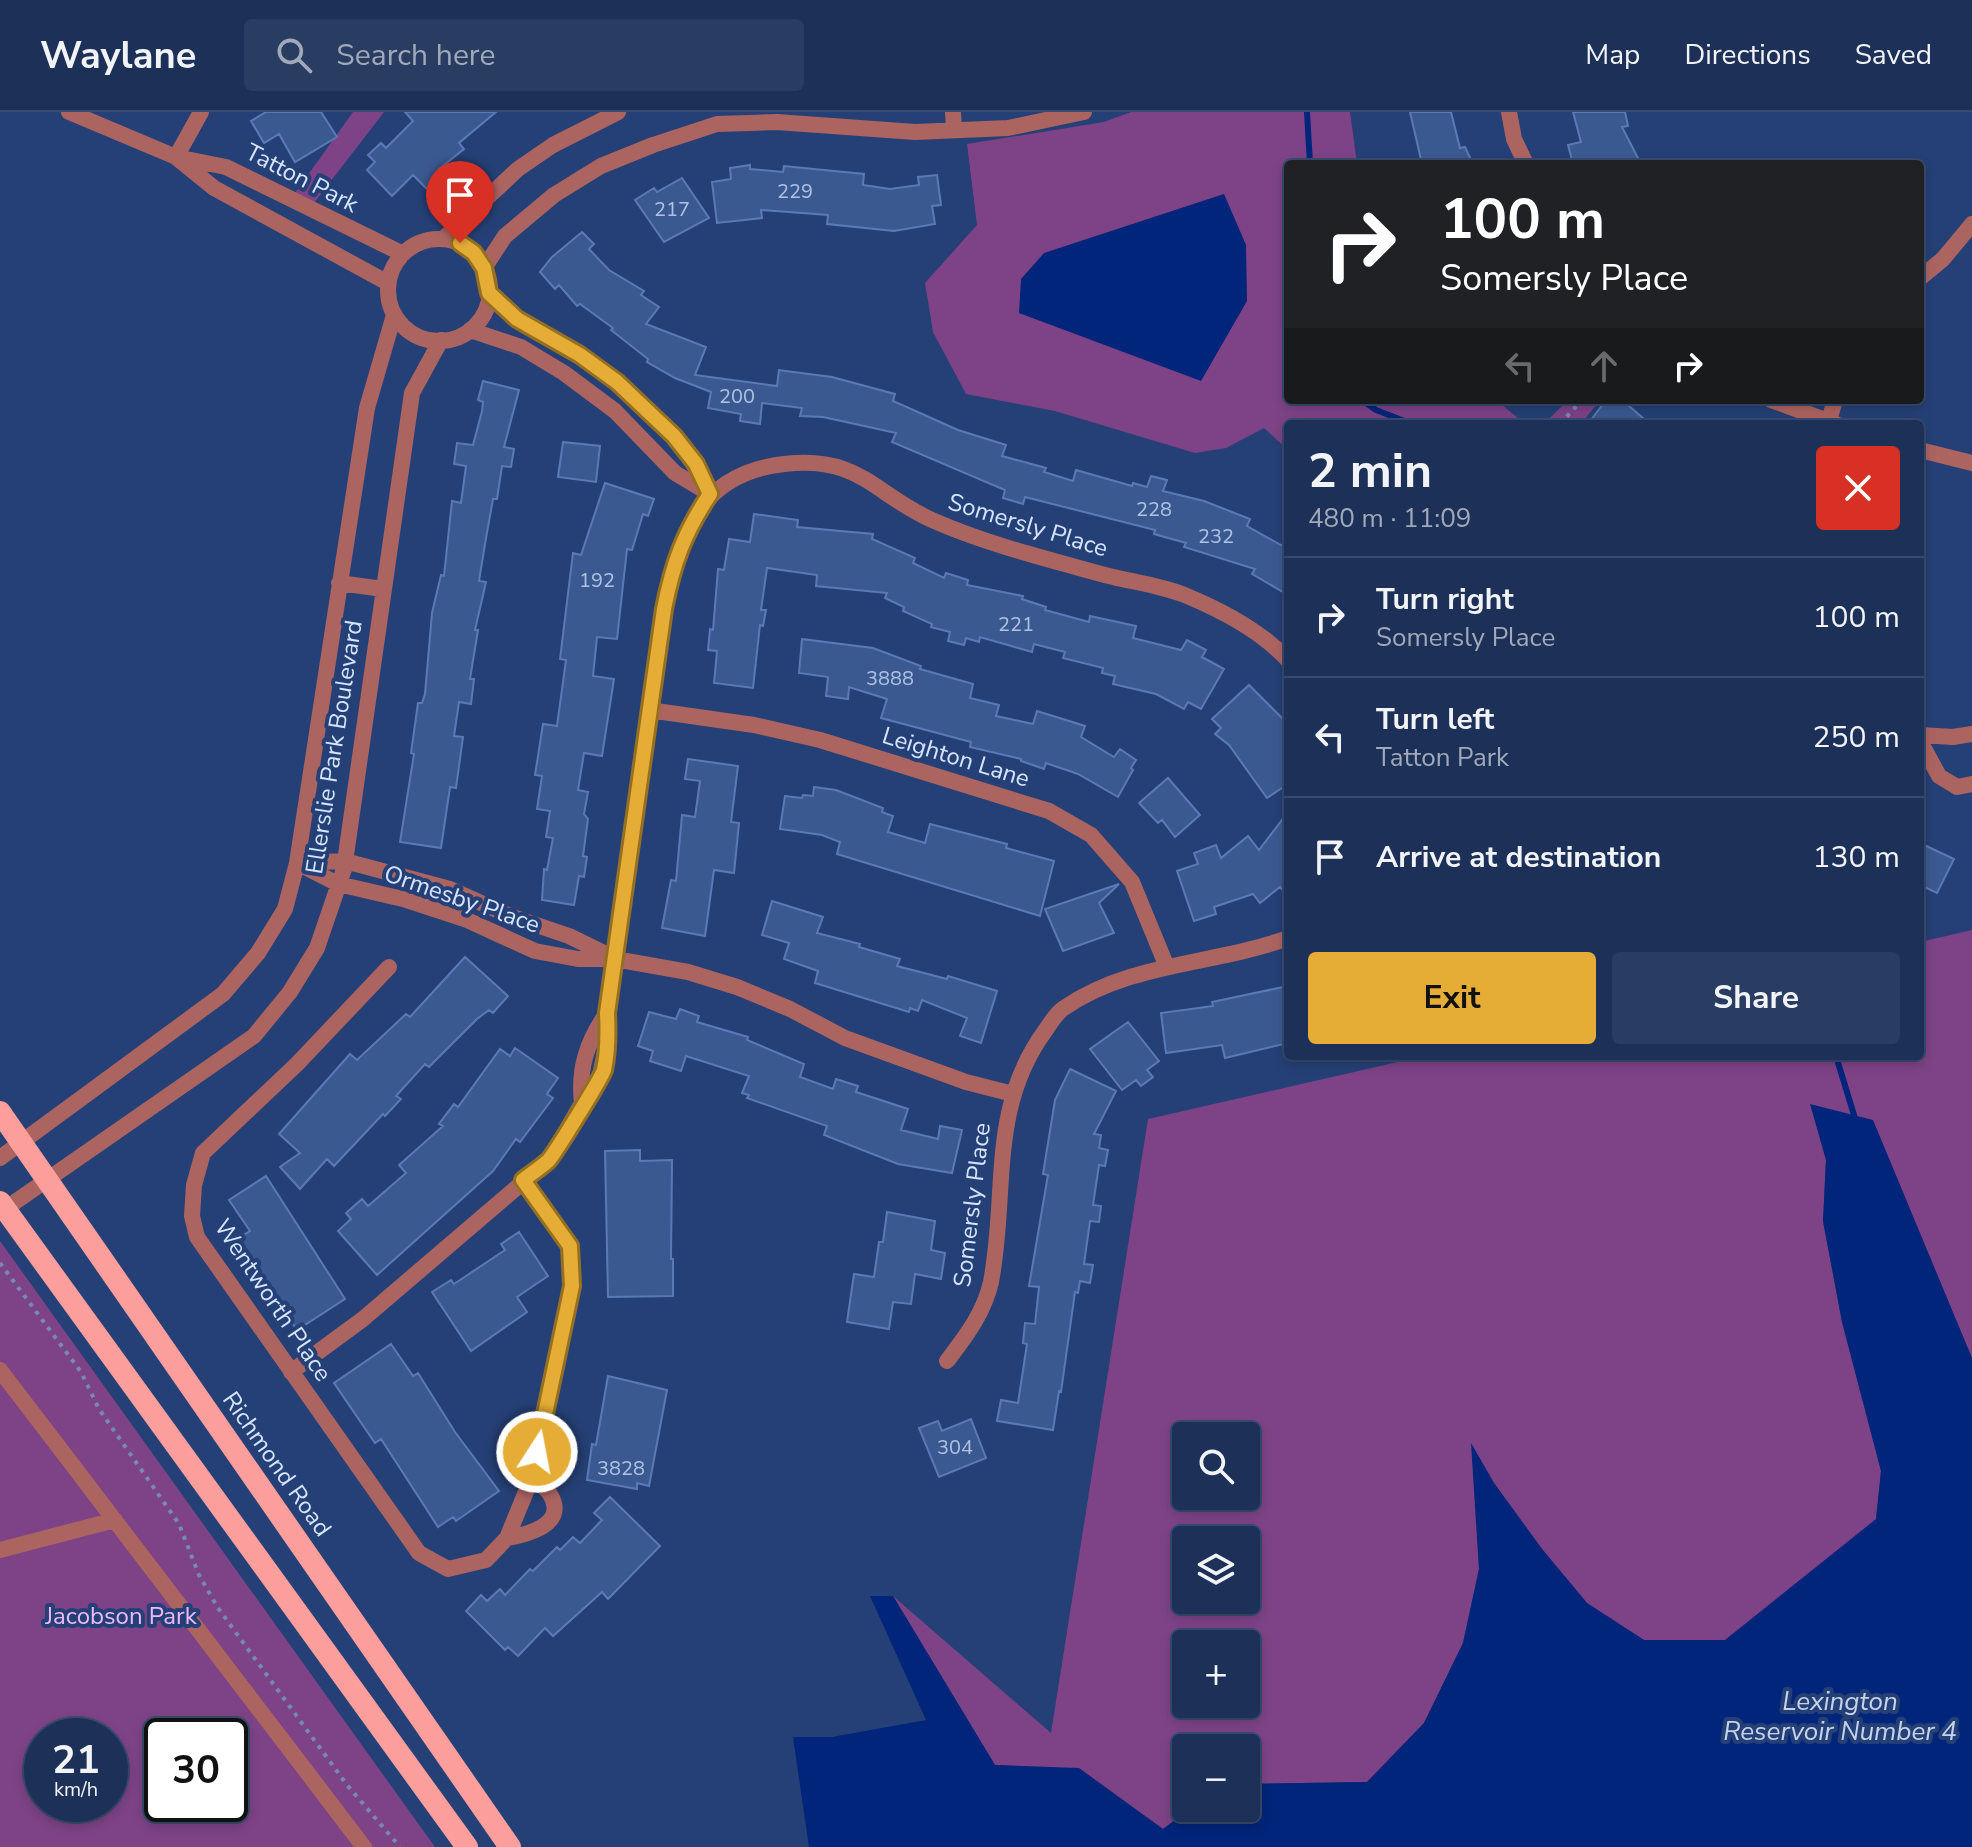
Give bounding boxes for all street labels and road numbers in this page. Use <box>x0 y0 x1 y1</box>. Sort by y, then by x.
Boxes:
street label: Tatton Park <box>240 136 365 221</box>
street label: Somersly Place <box>944 486 1112 564</box>
street label: Ellerslie Park Boulevard <box>298 618 370 876</box>
street label: Leighton Lane <box>878 719 1034 795</box>
street label: Ormesby Place <box>380 857 544 941</box>
street label: Somersly Place <box>946 1121 998 1289</box>
street label: Wentworth Place <box>207 1213 339 1387</box>
street label: Richmond Road <box>215 1385 339 1543</box>

